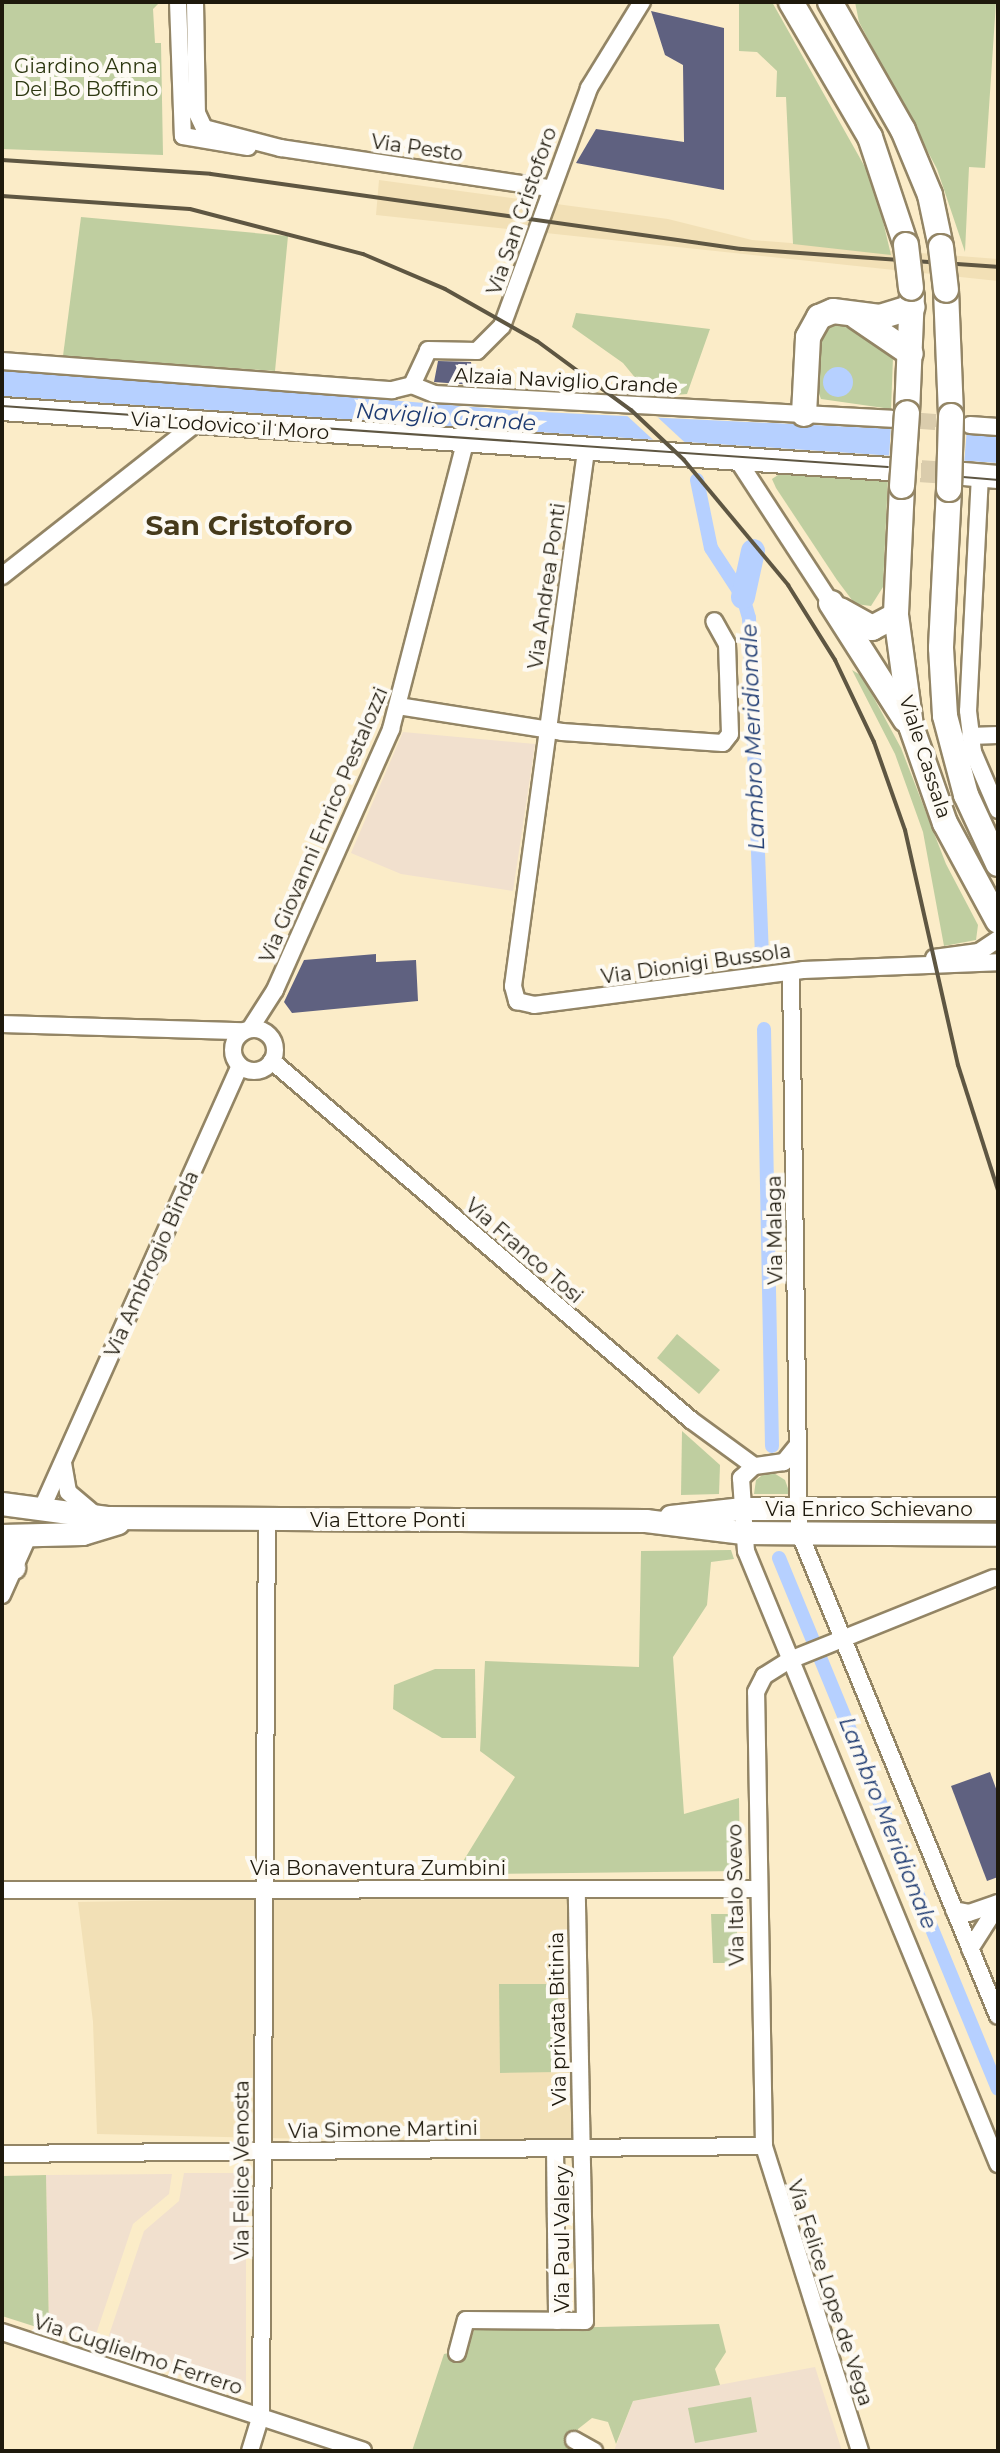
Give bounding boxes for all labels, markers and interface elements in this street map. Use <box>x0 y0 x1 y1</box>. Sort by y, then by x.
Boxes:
park label: Giardino Anna Del Bo Boffino <box>14 54 158 101</box>
street label: Via San Cristoforo <box>482 124 562 298</box>
street label: Via Pesto <box>370 130 464 166</box>
street label: Alzaia Naviglio Grande <box>453 363 679 399</box>
water label: Naviglio Grande <box>355 398 537 436</box>
street label: Via Lodovico il Moro <box>130 407 330 445</box>
street label: Via Andrea Ponti <box>523 501 571 671</box>
district label: San Cristoforo <box>145 508 353 542</box>
water label: Lambro Meridionale <box>736 623 770 851</box>
street label: Via Giovanni Enrico Pestalozzi <box>255 684 393 966</box>
street label: Viale Cassala <box>894 693 956 821</box>
street label: Via Dionigi Bussola <box>600 939 792 989</box>
street label: Via Ambrogio Binda <box>100 1167 204 1361</box>
street label: Via Malaga <box>762 1175 788 1285</box>
street label: Via Franco Tosi <box>460 1193 588 1309</box>
street label: Via Enrico Schievano <box>765 1497 973 1521</box>
street label: Via Ettore Ponti <box>310 1508 466 1532</box>
water label: Lambro Meridionale <box>833 1713 943 1933</box>
street label: Via Italo Svevo <box>723 1824 749 1966</box>
street label: Via Bonaventura Zumbini <box>250 1856 506 1880</box>
street label: Via privata Bitinia <box>544 1932 572 2106</box>
street label: Via Felice Venosta <box>230 2080 254 2260</box>
street label: Via Simone Martini <box>288 2116 478 2144</box>
street label: Via Paul Valery <box>550 2166 574 2312</box>
street label: Via Felice Lope de Vega <box>782 2177 878 2409</box>
street label: Via Guglielmo Ferrero <box>31 2310 245 2400</box>

